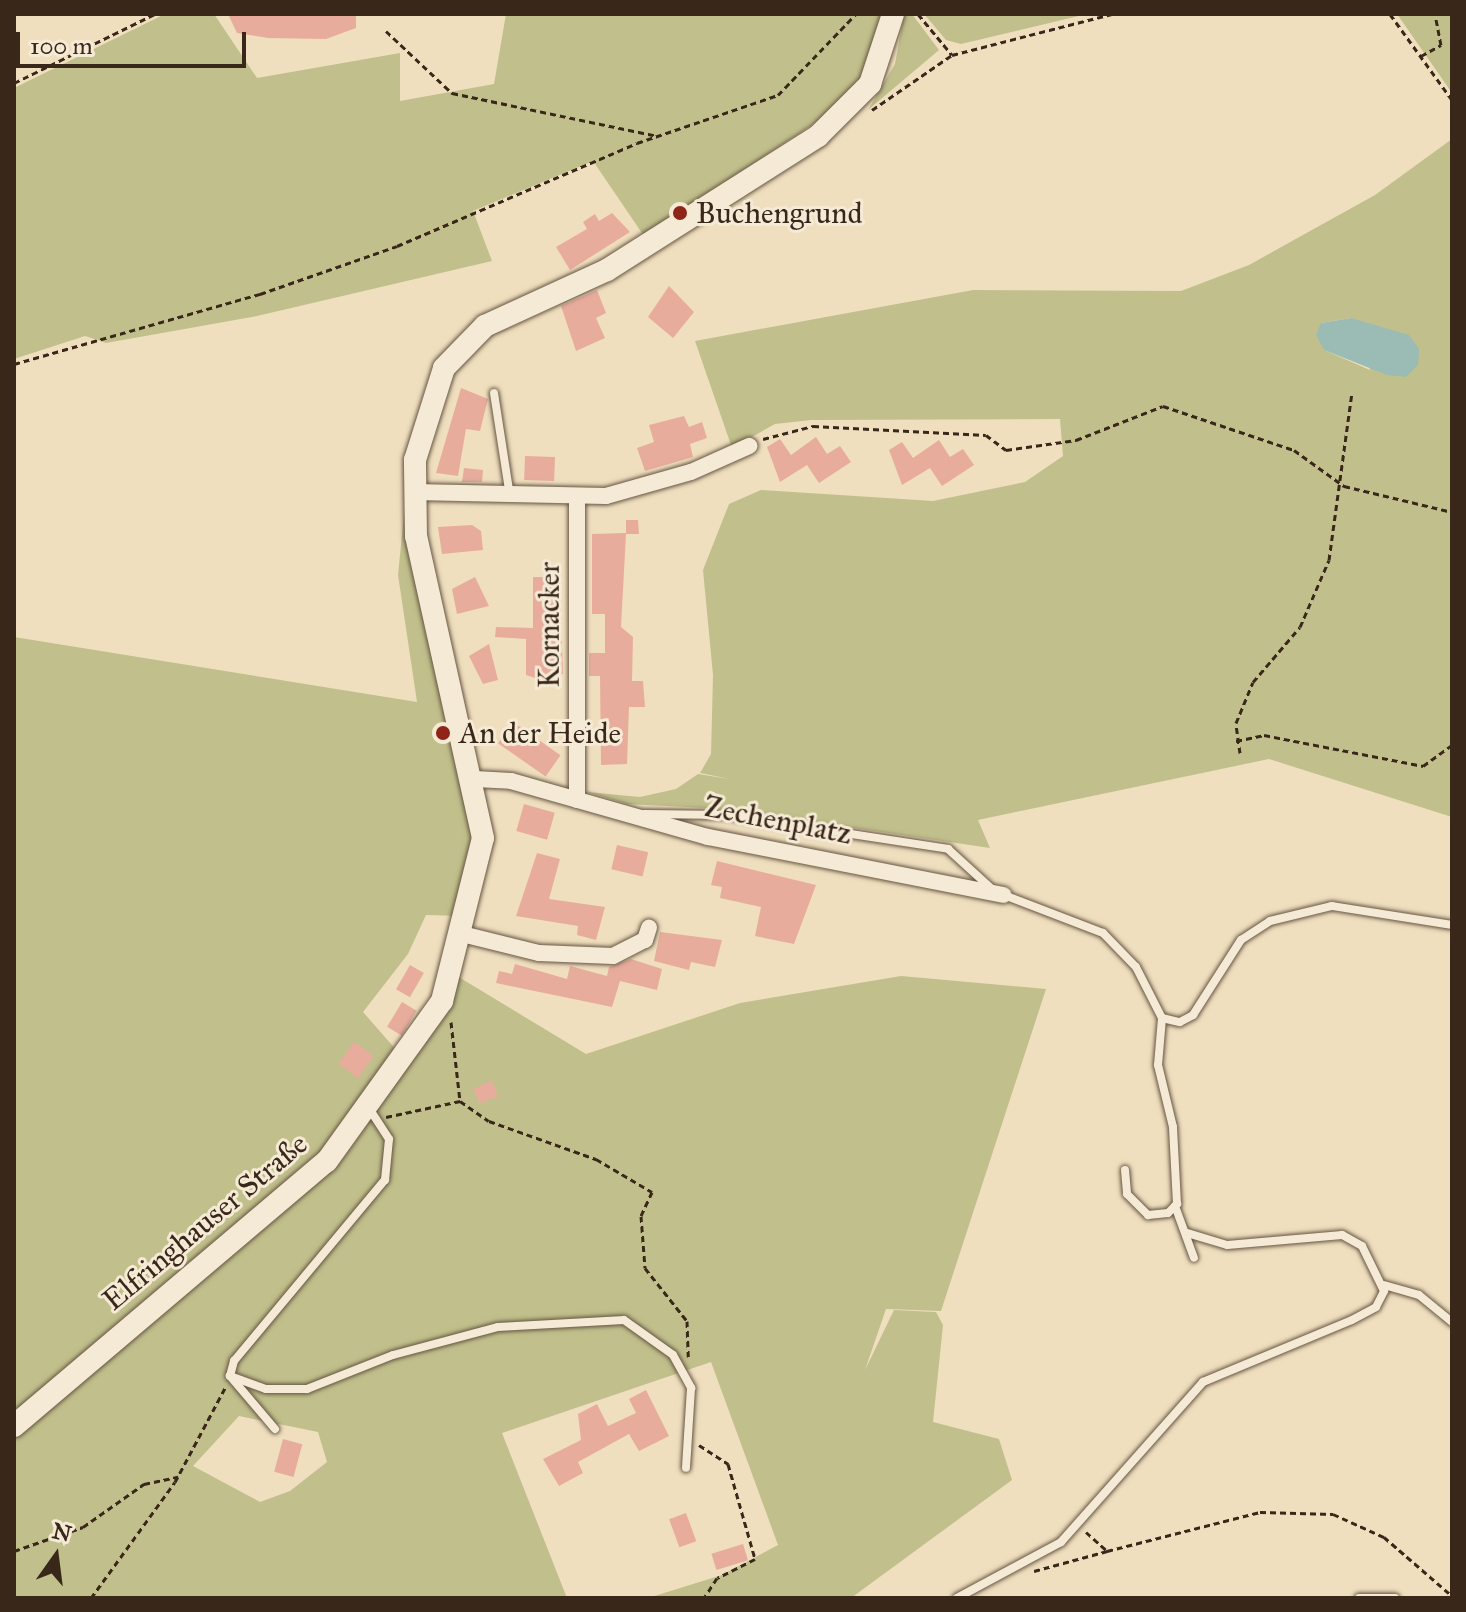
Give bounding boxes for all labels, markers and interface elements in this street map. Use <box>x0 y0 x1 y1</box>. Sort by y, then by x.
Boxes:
scale bar <box>20 16 250 66</box>
text: 100 m <box>30 31 93 61</box>
place label: Buchengrund <box>696 195 862 231</box>
marker: Buchengrund <box>671 204 689 222</box>
street label: Kornacker <box>531 562 567 688</box>
place label: An der Heide <box>459 715 621 751</box>
marker: An der Heide <box>434 724 452 742</box>
street label: Zechenplatz <box>701 788 855 852</box>
street label: Elfringhauser Straße <box>95 1126 315 1318</box>
north arrow <box>16 1516 96 1596</box>
text: N <box>50 1517 74 1548</box>

